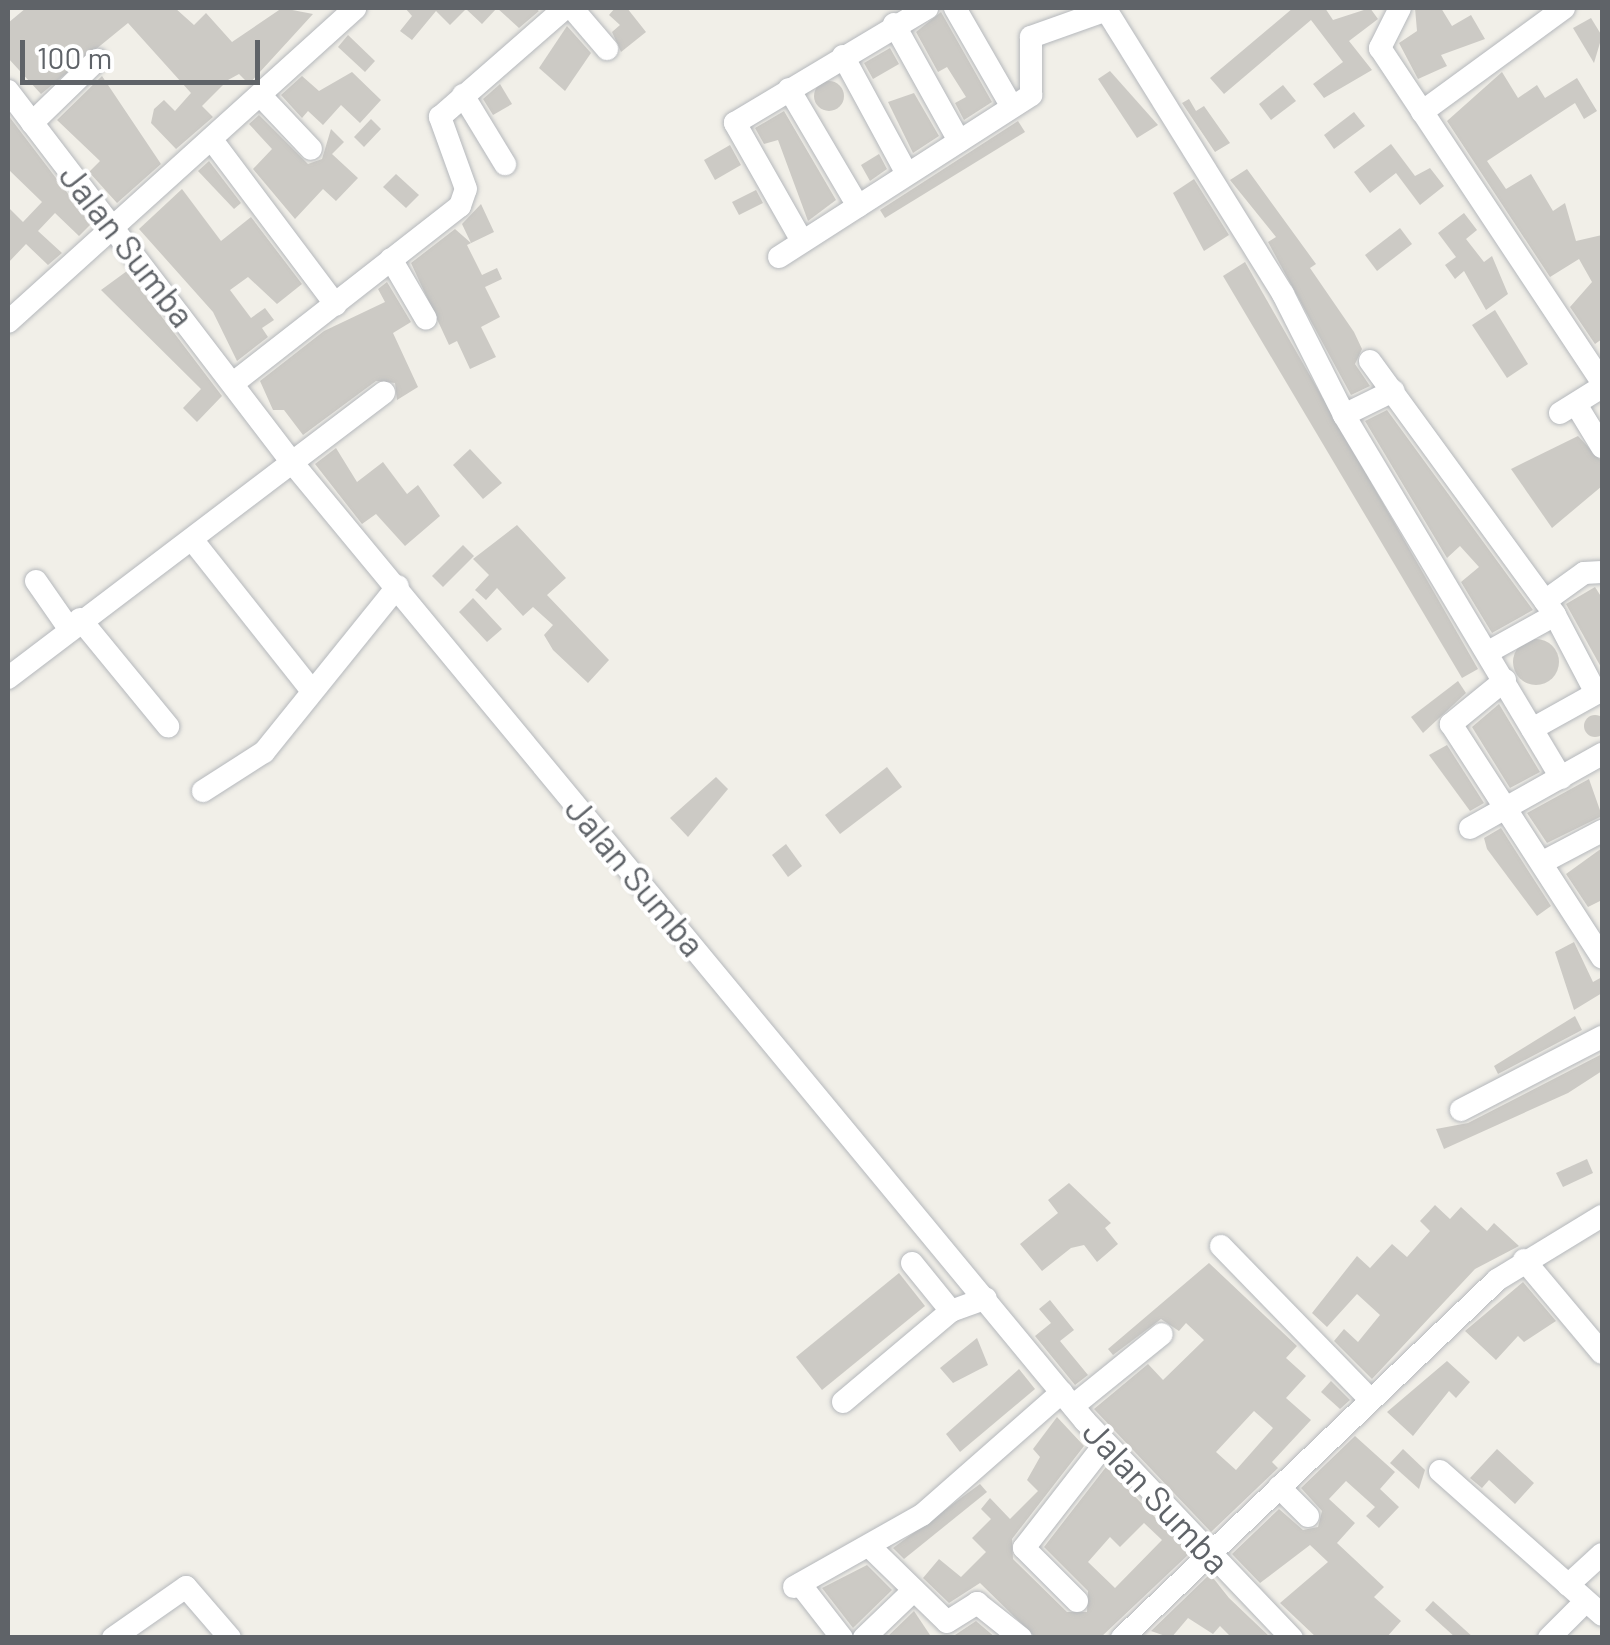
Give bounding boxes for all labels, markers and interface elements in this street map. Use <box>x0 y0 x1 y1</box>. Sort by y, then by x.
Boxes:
scale bar <box>25 20 265 82</box>
text: 100 m <box>37 39 112 75</box>
street label: Jalan Sumba <box>51 155 205 335</box>
street label: Jalan Sumba <box>557 788 715 964</box>
street label: Jalan Sumba <box>1075 1410 1239 1582</box>

